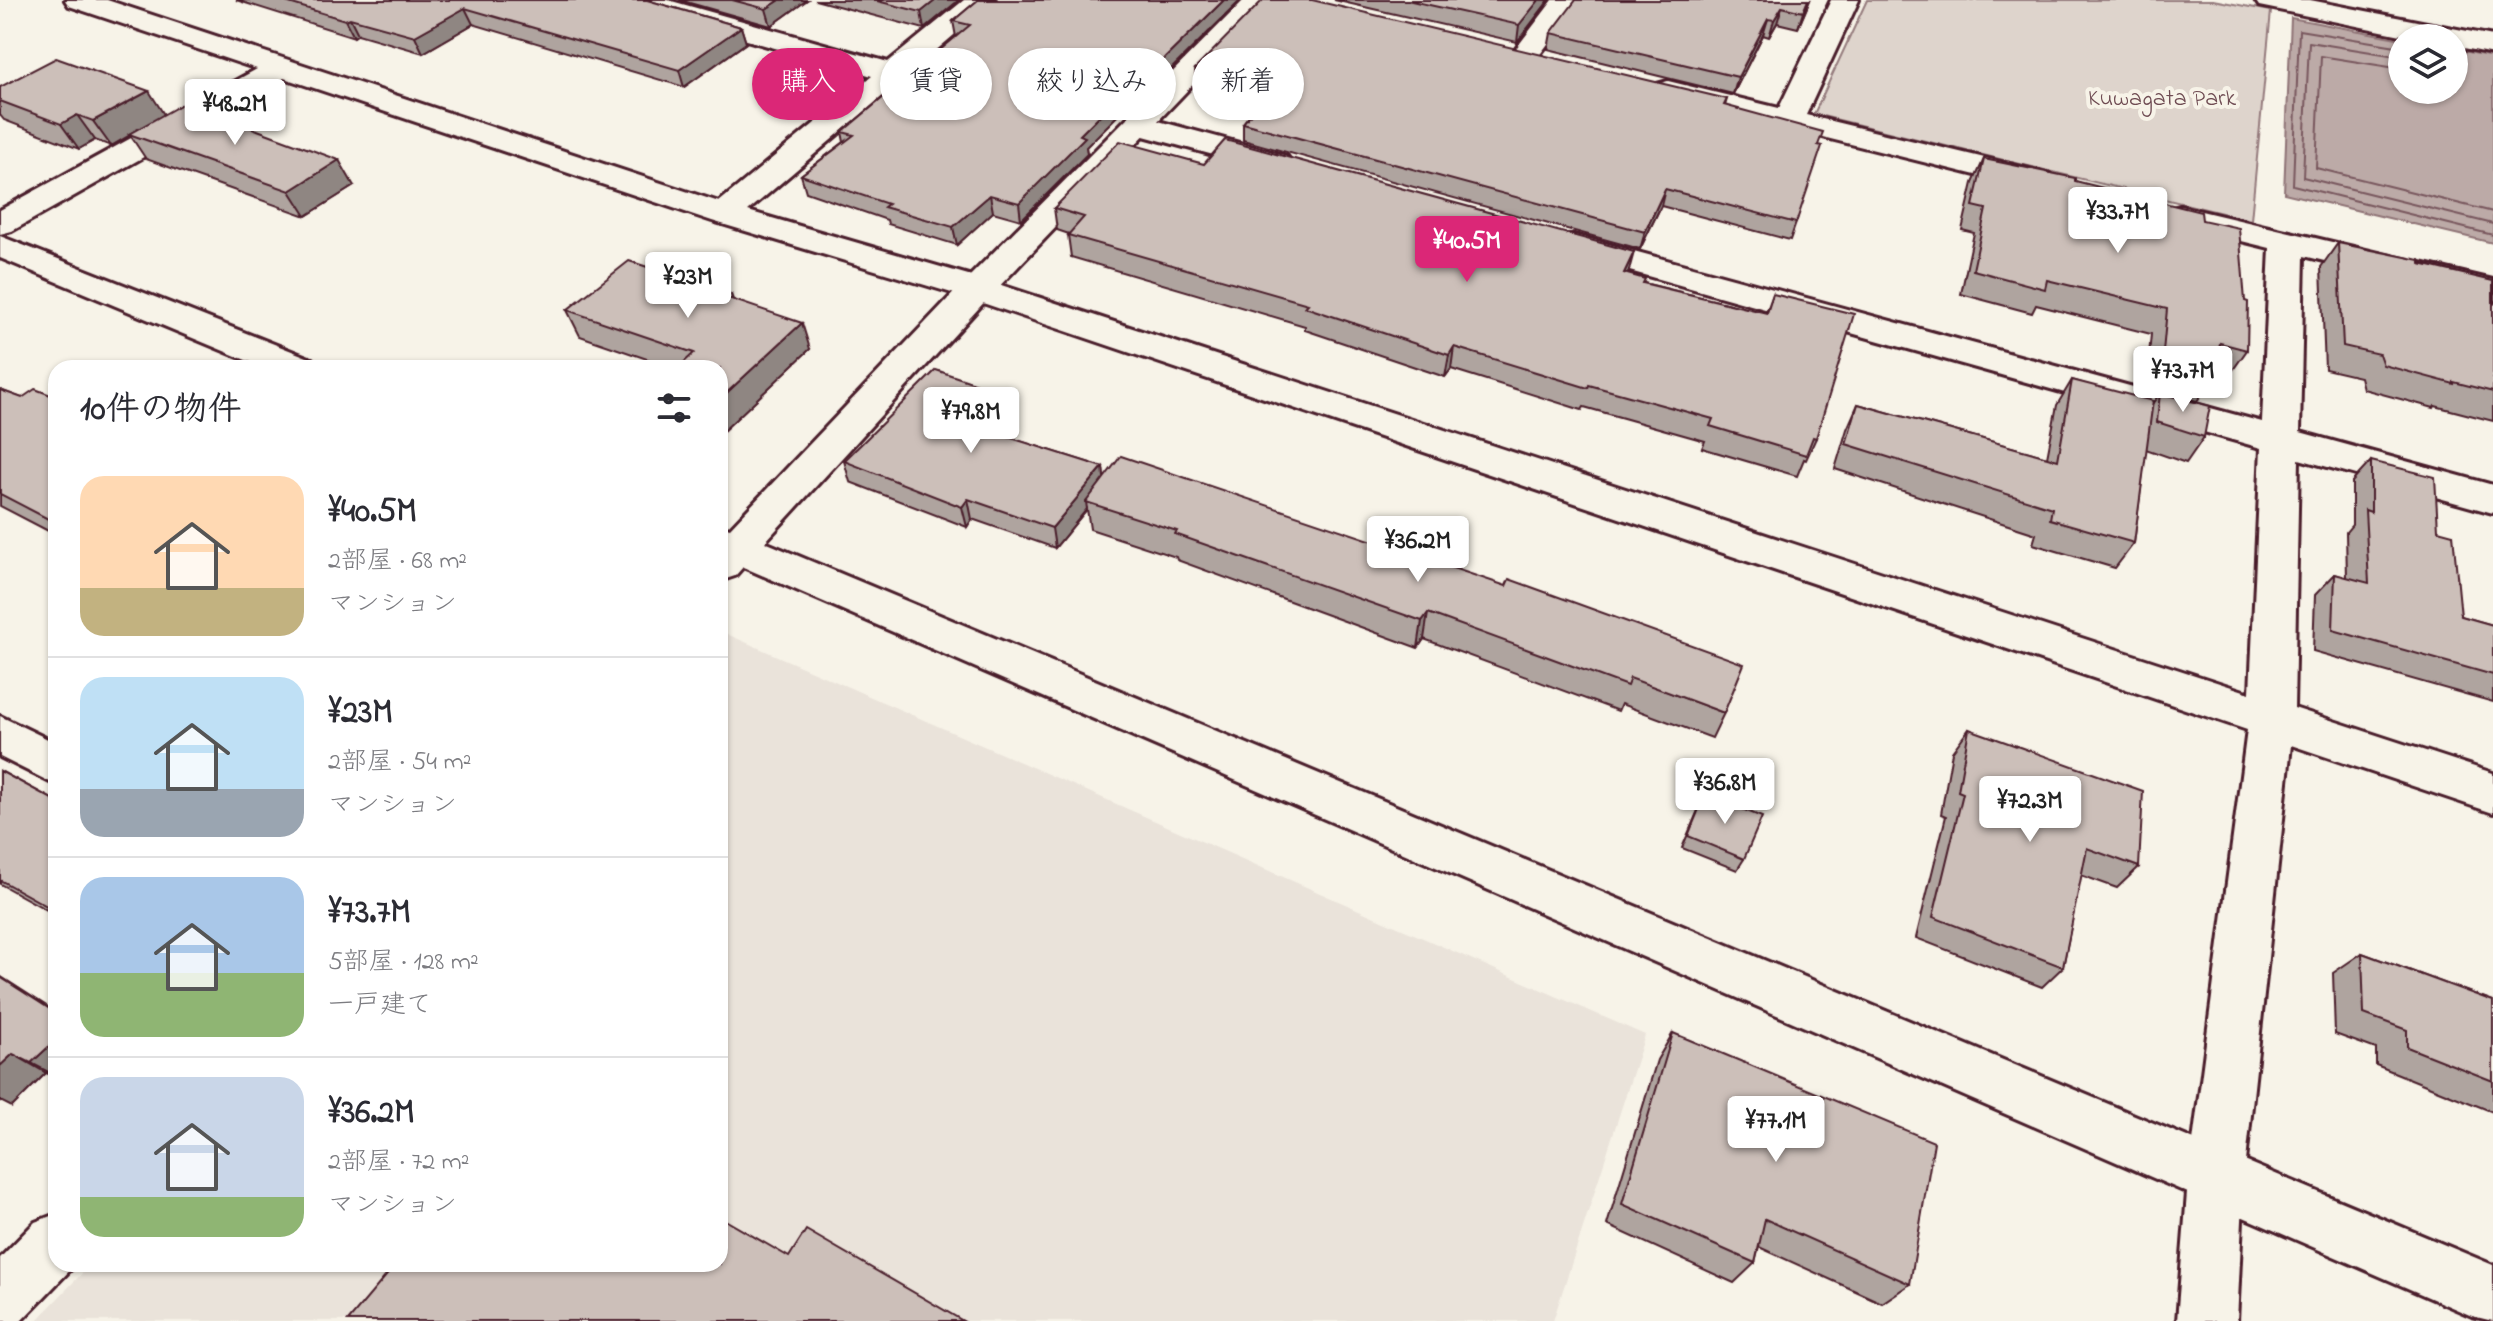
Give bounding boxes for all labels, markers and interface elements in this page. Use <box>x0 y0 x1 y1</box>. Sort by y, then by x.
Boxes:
map controls <box>2388 24 2468 104</box>
button: layers <box>2388 24 2468 104</box>
chip: 購入 <box>752 48 864 120</box>
chip: 賃貸 <box>880 48 992 120</box>
chip: 絞り込み <box>1008 48 1176 120</box>
chip: 新着 <box>1192 48 1304 120</box>
pin: ¥48.2M <box>170 79 300 147</box>
park label: Kuwagata Park <box>2088 82 2237 117</box>
text: ¥48.2M <box>203 86 267 124</box>
pin: ¥33.7M <box>2053 187 2183 255</box>
text: ¥33.7M <box>2086 194 2150 232</box>
pin: ¥40.5M <box>1402 216 1532 284</box>
text: ¥40.5M <box>1433 223 1501 261</box>
pin: ¥23M <box>641 252 735 320</box>
text: ¥23M <box>663 259 713 297</box>
pin: ¥73.7M <box>2118 346 2248 414</box>
text: ¥73.7M <box>2151 353 2215 391</box>
text: 10件の物件 <box>80 386 242 436</box>
icon: filters <box>652 386 696 430</box>
pin: ¥79.8M <box>906 387 1036 455</box>
text: ¥79.8M <box>941 394 1001 432</box>
text: ¥40.5M <box>328 488 417 538</box>
icon: home <box>144 508 240 604</box>
pin: ¥36.2M <box>1353 516 1483 584</box>
text: ¥36.2M <box>1385 523 1451 561</box>
text: 2部屋 · 68 m² <box>328 543 467 581</box>
text: マンション <box>328 586 457 624</box>
text: ¥23M <box>328 689 393 739</box>
icon: home <box>144 709 240 805</box>
text: 2部屋 · 54 m² <box>328 744 471 782</box>
pin: ¥36.8M <box>1660 758 1790 826</box>
text: ¥36.8M <box>1693 765 1757 803</box>
pin: ¥72.3M <box>1965 776 2095 844</box>
text: ¥72.3M <box>1997 783 2063 821</box>
text: マンション <box>328 787 457 825</box>
text: ¥73.7M <box>328 889 411 939</box>
icon: home <box>144 909 240 1005</box>
text: 5部屋 · 128 m² <box>328 944 479 982</box>
text: 一戸建て <box>328 987 432 1025</box>
text: ¥36.2M <box>328 1089 415 1139</box>
pin: ¥77.1M <box>1711 1096 1841 1164</box>
text: ¥77.1M <box>1746 1103 1806 1141</box>
icon: home <box>144 1109 240 1205</box>
text: 2部屋 · 72 m² <box>328 1144 470 1182</box>
text: マンション <box>328 1187 457 1225</box>

